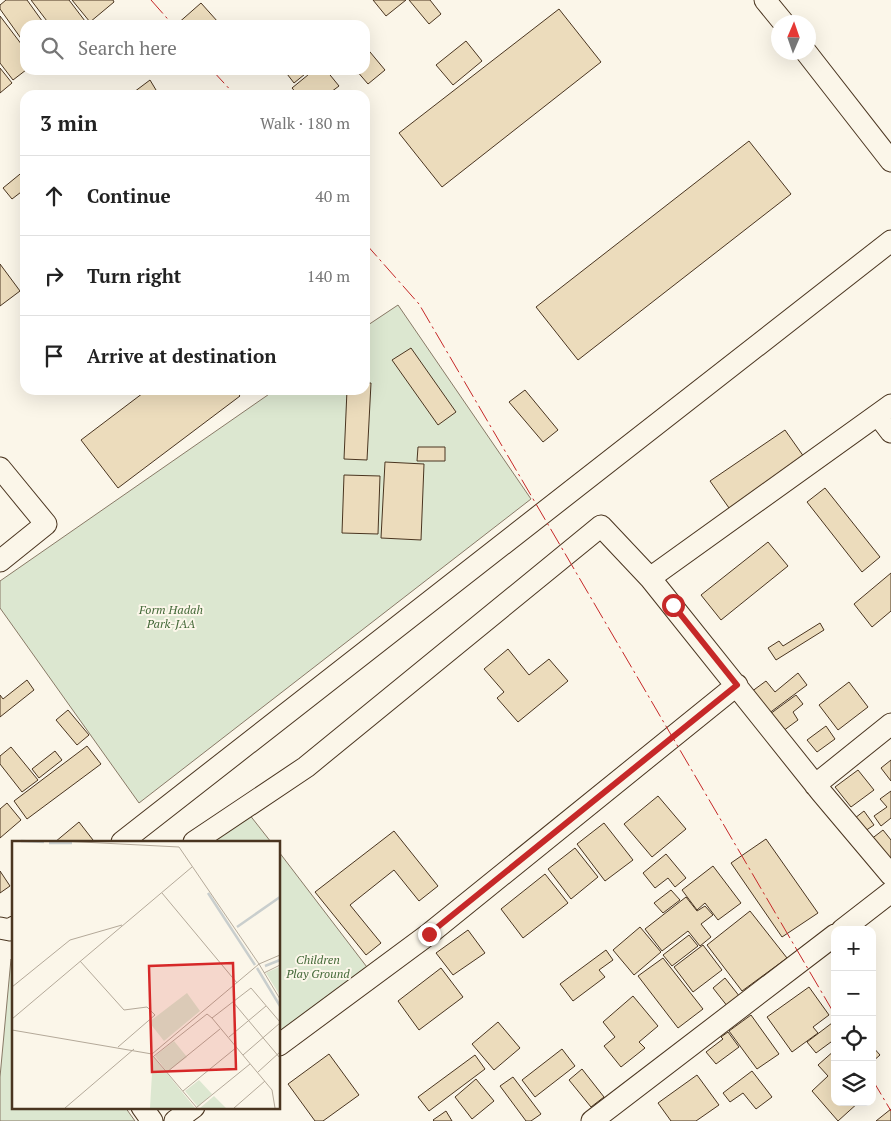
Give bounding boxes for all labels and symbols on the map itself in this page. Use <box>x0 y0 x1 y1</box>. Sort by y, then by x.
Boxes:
north arrow <box>771 15 816 60</box>
route start <box>662 594 685 617</box>
park label: Form Hadah Park-JAA <box>138 602 203 631</box>
inset map <box>12 841 280 1108</box>
route end <box>418 923 441 946</box>
park label: Children Play Ground <box>285 952 350 981</box>

